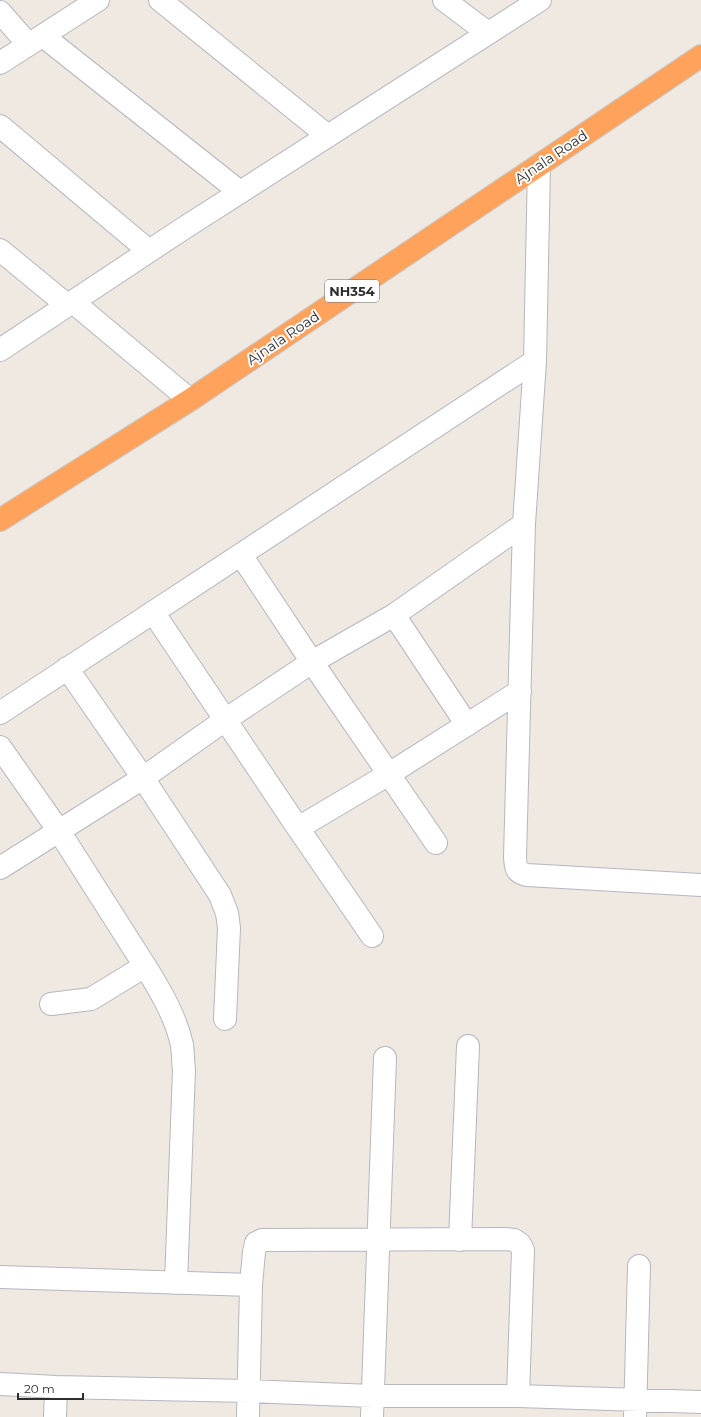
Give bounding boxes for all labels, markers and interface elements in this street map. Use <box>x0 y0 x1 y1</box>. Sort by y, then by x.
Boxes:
street label: Ajnala Road <box>511 126 591 188</box>
road number: NH354 <box>325 280 379 302</box>
street label: Ajnala Road <box>243 307 323 369</box>
scale bar <box>18 1375 83 1401</box>
text: 20 m <box>24 1381 55 1396</box>

